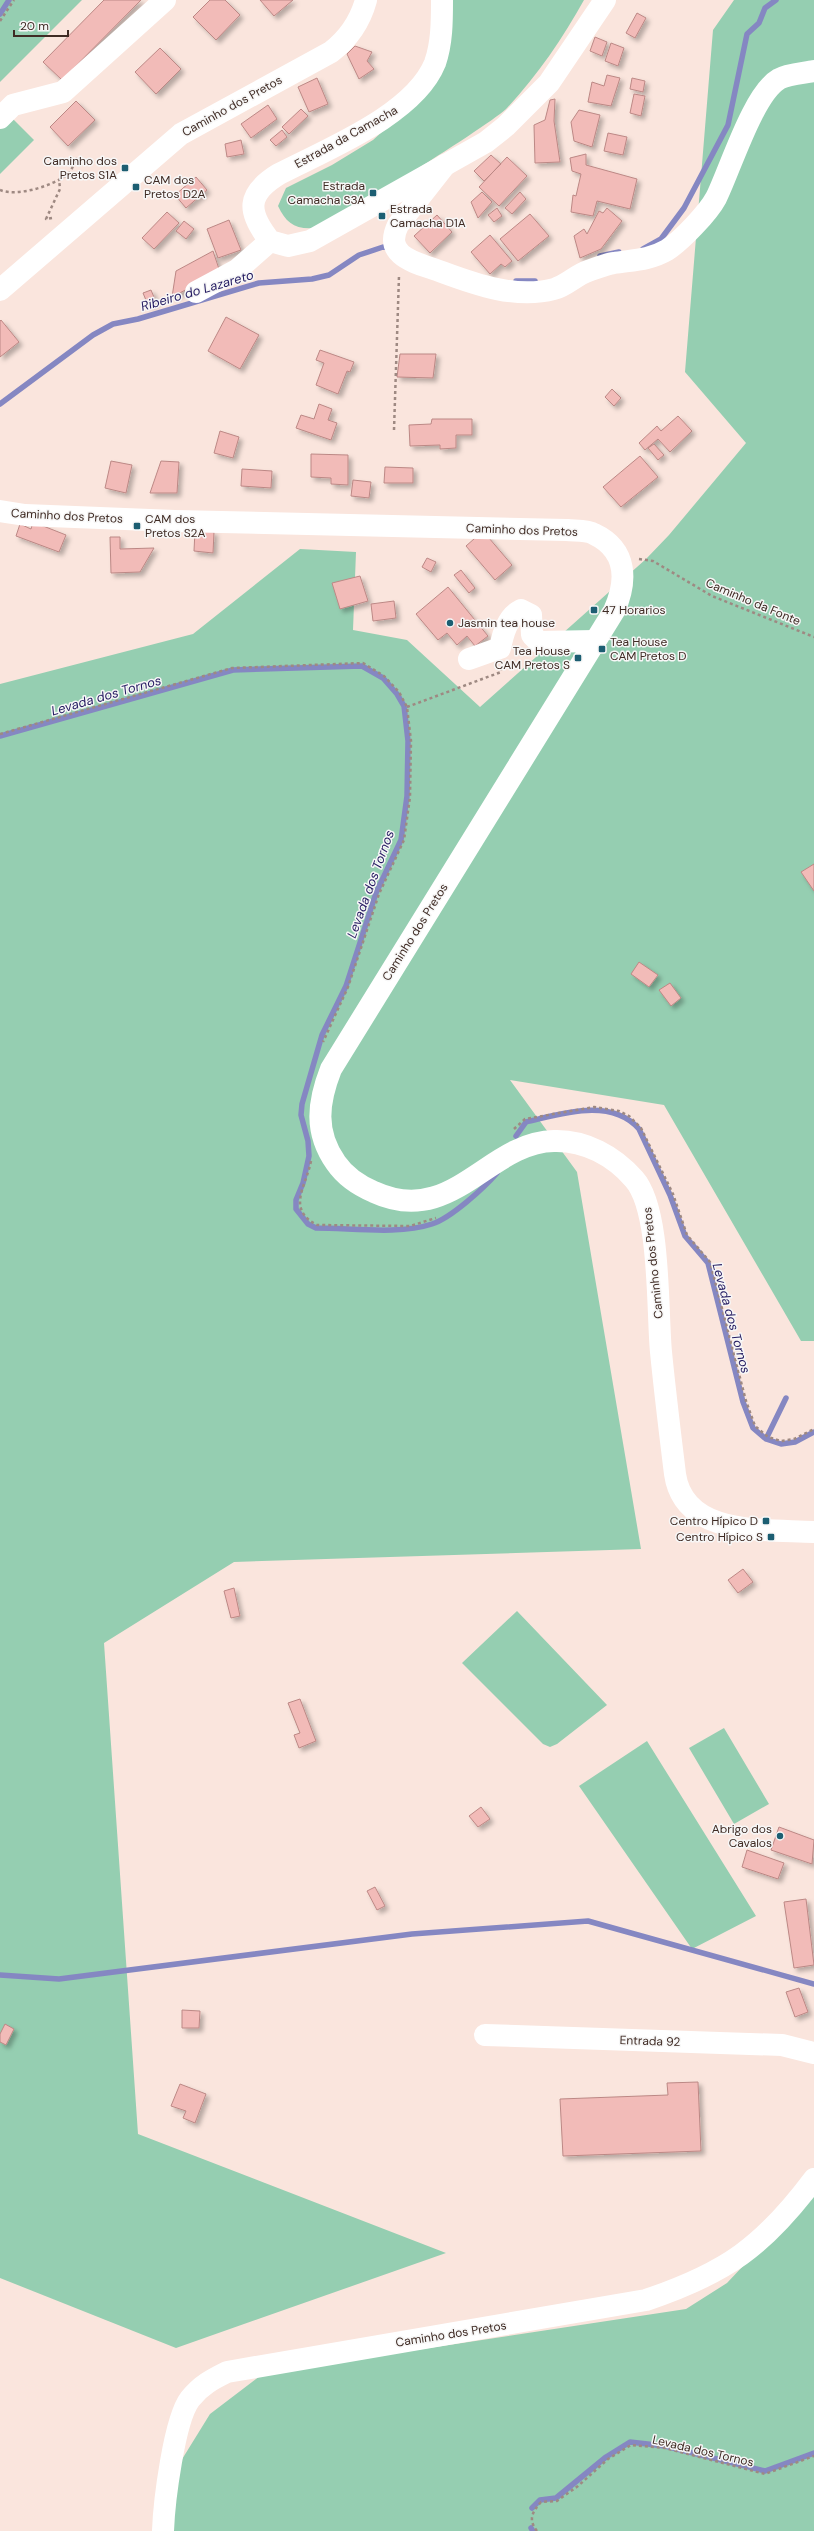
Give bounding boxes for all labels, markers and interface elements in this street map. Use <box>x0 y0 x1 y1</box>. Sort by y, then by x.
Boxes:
scale bar <box>14 12 68 38</box>
text: 20 m <box>20 18 49 34</box>
street label: Caminho dos Pretos <box>179 72 285 140</box>
street label: Estrada da Camacha <box>292 102 400 172</box>
place label: Caminho dos Pretos S1A <box>44 153 117 183</box>
marker: Caminho dos Pretos S1A <box>120 163 130 173</box>
place label: CAM dos Pretos D2A <box>144 172 206 202</box>
place label: Estrada Camacha S3A <box>288 178 365 208</box>
marker: CAM dos Pretos D2A <box>131 182 141 192</box>
marker: Estrada Camacha S3A <box>368 188 378 198</box>
place label: Estrada Camacha D1A <box>390 201 466 231</box>
marker: Estrada Camacha D1A <box>377 211 387 221</box>
water label: Ribeiro do Lazareto <box>139 266 256 315</box>
street label: Caminho dos Pretos <box>11 505 123 527</box>
place label: CAM dos Pretos S2A <box>145 511 206 541</box>
street label: Caminho dos Pretos <box>466 520 578 540</box>
marker: CAM dos Pretos S2A <box>132 521 142 531</box>
street label: Caminho da Fonte <box>703 575 803 629</box>
place label: 47 Horarios <box>602 602 666 618</box>
marker: 47 Horarios <box>589 605 599 615</box>
place label: Jasmin tea house <box>458 615 555 631</box>
marker: Jasmin tea house <box>445 618 455 628</box>
place label: Tea House CAM Pretos D <box>610 634 687 664</box>
place label: Tea House CAM Pretos S <box>495 643 570 673</box>
marker: Tea House CAM Pretos D <box>597 644 607 654</box>
marker: Tea House CAM Pretos S <box>573 653 583 663</box>
water label: Levada dos Tornos <box>49 672 163 719</box>
water label: Levada dos Tornos <box>343 828 398 940</box>
street label: Caminho dos Pretos <box>379 880 451 984</box>
street label: Caminho dos Pretos <box>639 1206 667 1320</box>
water label: Levada dos Tornos <box>709 1261 754 1375</box>
place label: Centro Hípico D <box>670 1513 758 1529</box>
marker: Centro Hípico D <box>761 1516 771 1526</box>
place label: Centro Hípico S <box>676 1529 763 1545</box>
marker: Centro Hípico S <box>766 1532 776 1542</box>
place label: Abrigo dos Cavalos <box>712 1821 772 1851</box>
marker: Abrigo dos Cavalos <box>775 1831 785 1841</box>
street label: Entrada 92 <box>619 2032 681 2050</box>
street label: Caminho dos Pretos <box>394 2317 508 2351</box>
street label: Levada dos Tornos <box>651 2432 755 2470</box>

